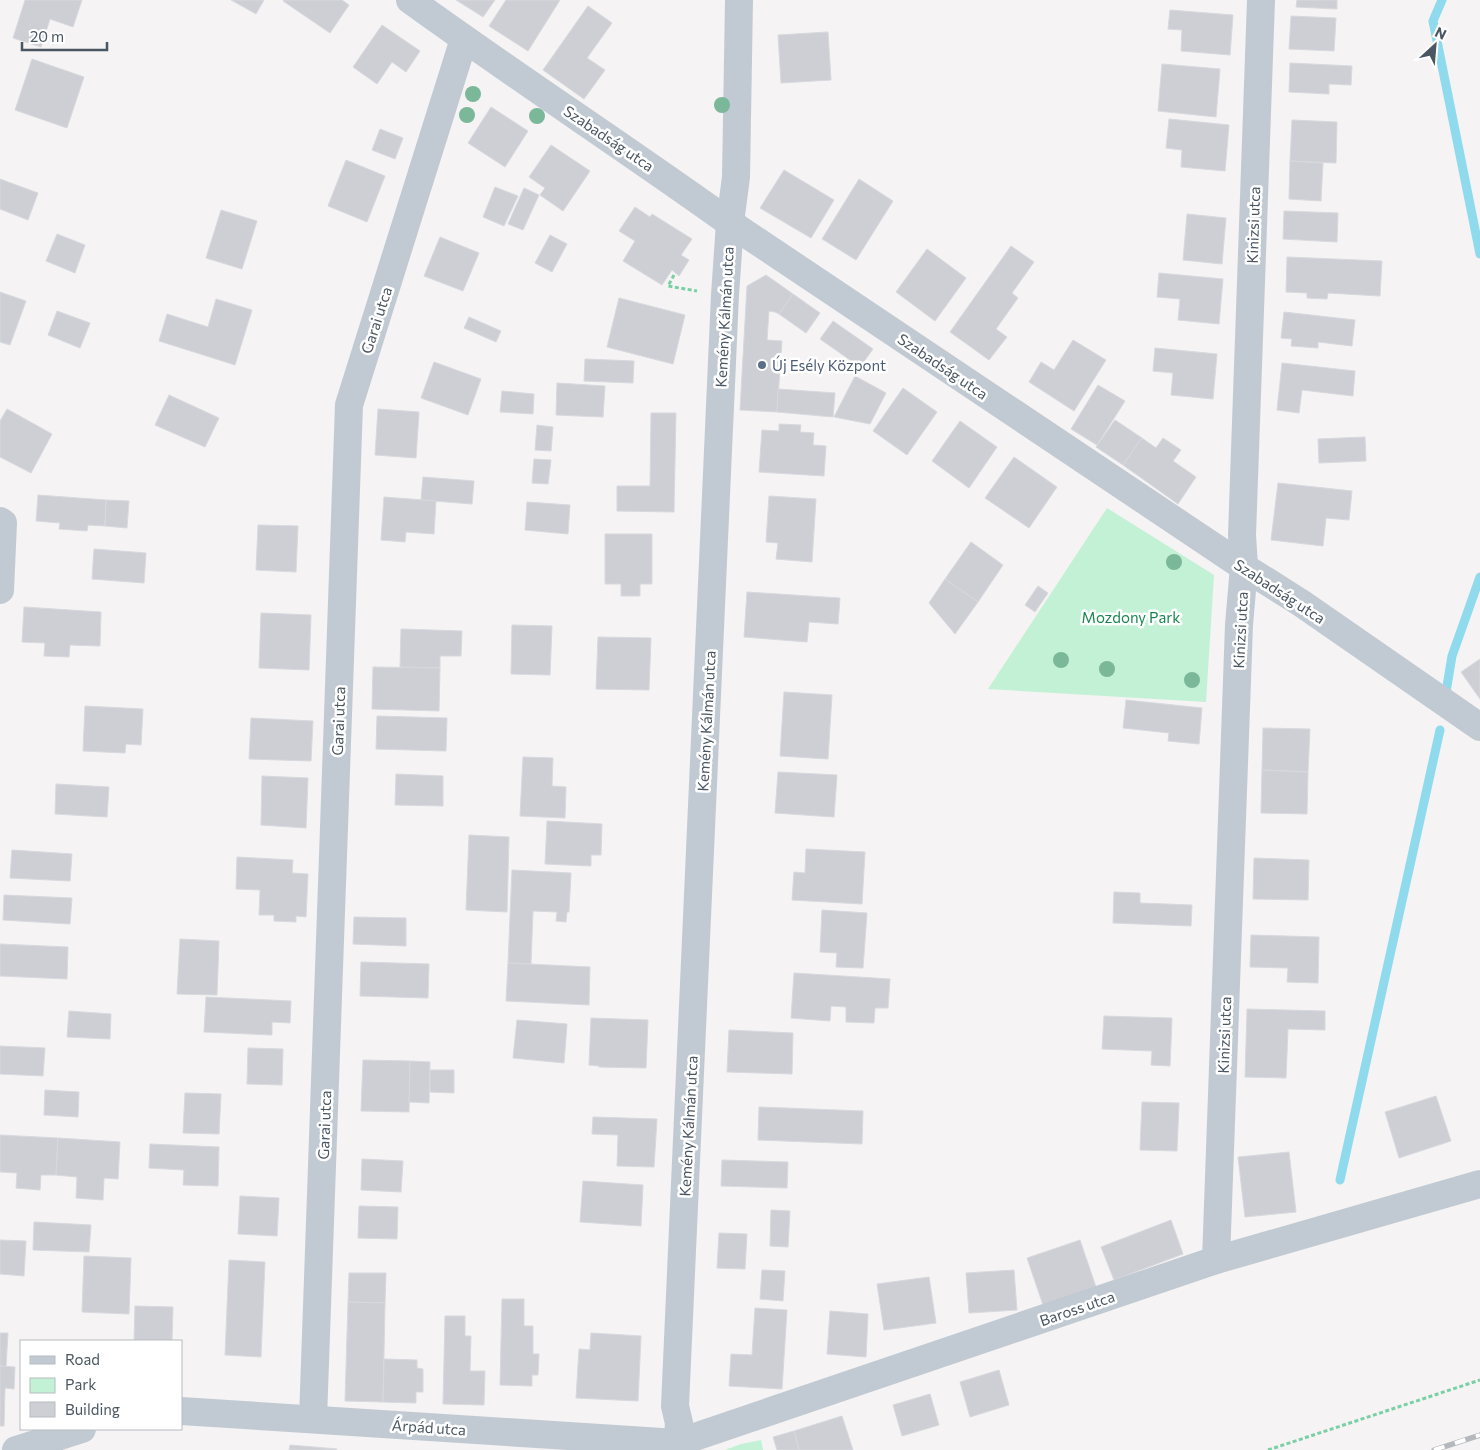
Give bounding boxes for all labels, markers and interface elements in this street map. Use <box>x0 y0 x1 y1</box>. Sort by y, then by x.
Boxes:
scale bar <box>22 20 108 52</box>
north arrow <box>1410 20 1460 70</box>
text: N <box>1432 23 1449 43</box>
text: 20 m <box>30 27 64 45</box>
street label: Szabadság utca <box>561 101 657 175</box>
street label: Kinizsi utca <box>1243 186 1263 264</box>
street label: Kemény Kálmán utca <box>711 246 737 388</box>
street label: Garai utca <box>357 284 395 356</box>
street label: Szabadság utca <box>895 329 991 403</box>
place label: Új Esély Központ <box>772 355 886 374</box>
marker: Új Esély Központ <box>756 359 768 371</box>
street label: Szabadság utca <box>1231 555 1329 627</box>
street label: Kinizsi utca <box>1229 591 1251 669</box>
park label: Mozdony Park <box>1082 608 1180 626</box>
street label: Kemény Kálmán utca <box>693 650 719 792</box>
street label: Garai utca <box>328 686 348 756</box>
street label: Kinizsi utca <box>1214 996 1234 1074</box>
street label: Kemény Kálmán utca <box>675 1055 701 1197</box>
street label: Garai utca <box>314 1090 334 1160</box>
street label: Baross utca <box>1037 1287 1117 1329</box>
legend <box>20 1340 182 1430</box>
text: Road <box>65 1350 100 1368</box>
text: Park <box>65 1375 96 1393</box>
text: Building <box>65 1400 120 1418</box>
street label: Árpád utca <box>391 1414 467 1439</box>

